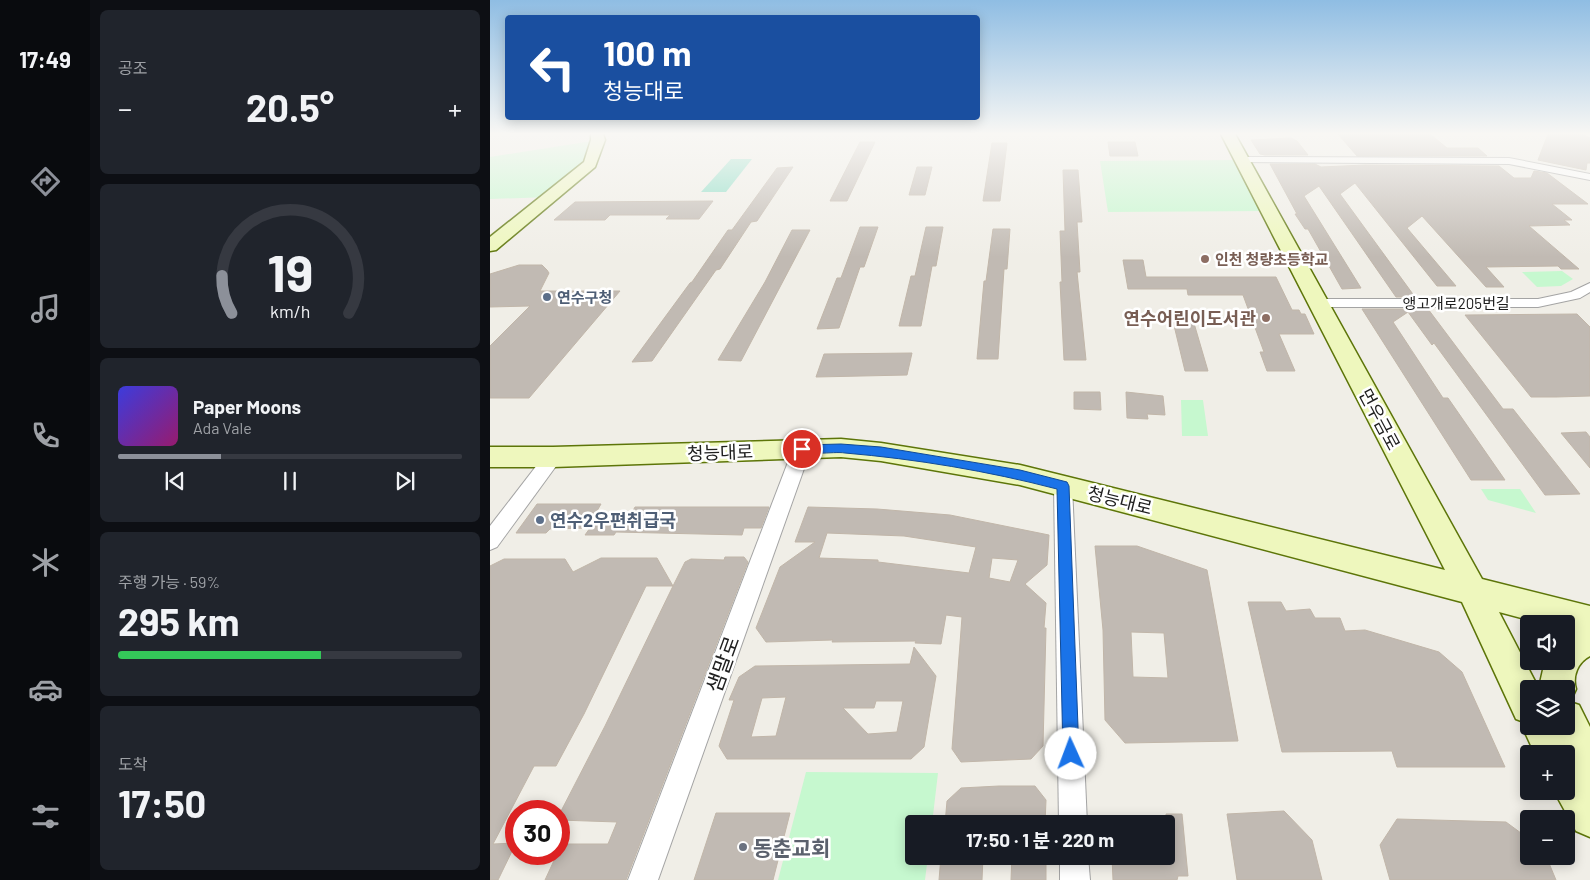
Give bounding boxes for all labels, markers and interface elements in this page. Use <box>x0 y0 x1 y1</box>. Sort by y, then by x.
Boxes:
text: 100 m <box>603 31 692 73</box>
icon: left <box>520 35 585 100</box>
text: 17:49 <box>19 46 71 72</box>
text: 공조 <box>118 58 147 77</box>
text: 청능대로 <box>603 77 684 103</box>
text: 20.5° <box>246 84 334 130</box>
text: − <box>118 91 132 125</box>
text: + <box>448 91 462 125</box>
icon: directions <box>28 164 63 199</box>
text: 19 <box>267 240 313 302</box>
place label: 인천 청량초등학교 <box>1215 250 1329 268</box>
marker: 인천 청량초등학교 <box>1199 253 1211 265</box>
place label: 연수구청 <box>557 288 612 306</box>
icon: music <box>28 291 63 326</box>
marker: 연수구청 <box>541 291 553 303</box>
street label: 앵고개로205번길 <box>1402 294 1510 312</box>
text: km/h <box>270 300 310 322</box>
place label: 연수어린이도서관 <box>1124 307 1256 329</box>
marker: 연수어린이도서관 <box>1260 312 1272 324</box>
street label: 먼우금로 <box>1355 385 1405 453</box>
text: Paper Moons <box>193 395 301 418</box>
icon: phone <box>28 418 63 453</box>
text: Ada Vale <box>193 418 252 437</box>
pin <box>781 428 823 470</box>
icon: arrive <box>788 435 816 463</box>
street label: 청능대로 <box>687 440 753 464</box>
icon: previous <box>161 467 189 495</box>
icon: pause <box>276 467 304 495</box>
icon: next <box>391 467 419 495</box>
street label: 청능대로 <box>1085 481 1155 519</box>
place label: 연수2우편취급국 <box>550 509 676 531</box>
marker: 연수2우편취급국 <box>534 514 546 526</box>
icon: climate <box>28 545 63 580</box>
text: 주행 가능 · 59% <box>118 572 220 591</box>
text: 295 km <box>118 598 240 644</box>
map controls <box>1520 615 1575 865</box>
button: sound <box>1520 615 1575 670</box>
street label: 샘말로 <box>700 632 744 696</box>
icon: car <box>28 672 63 707</box>
button: layers <box>1520 680 1575 735</box>
position arrow <box>1044 727 1096 779</box>
button: + <box>1520 745 1575 800</box>
text: 도착 <box>118 754 147 773</box>
text: 17:50 <box>118 780 206 826</box>
icon: filters <box>28 799 63 834</box>
speed limit sign: 30 <box>505 800 570 865</box>
button: − <box>1520 810 1575 865</box>
text: 17:50 · 1 분 · 220 m <box>966 828 1114 851</box>
place label: 동춘교회 <box>753 835 830 860</box>
marker: 동춘교회 <box>737 841 749 853</box>

